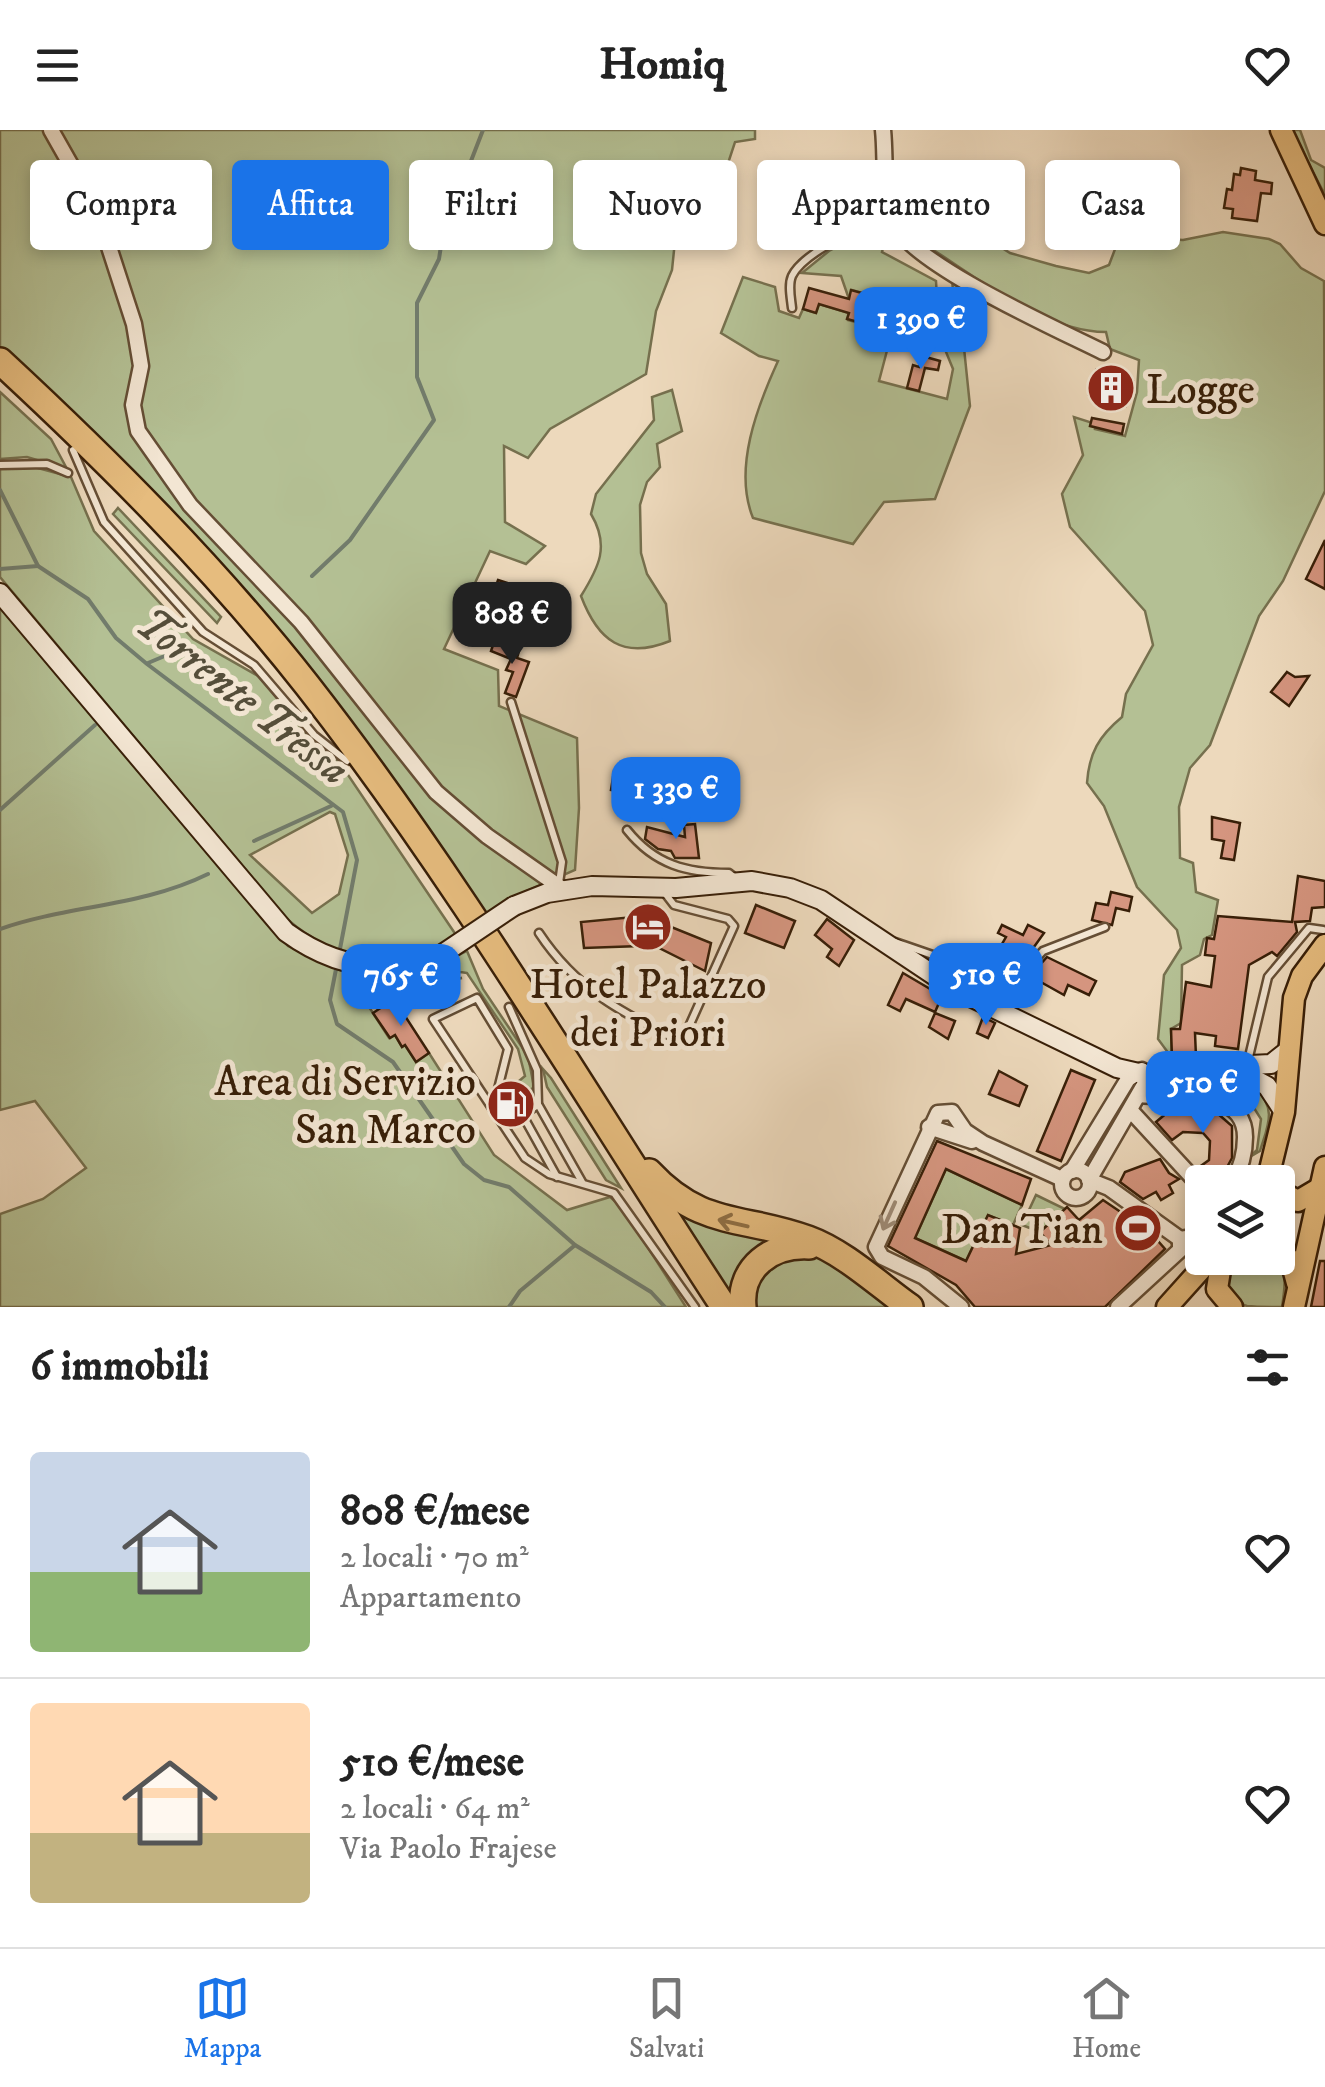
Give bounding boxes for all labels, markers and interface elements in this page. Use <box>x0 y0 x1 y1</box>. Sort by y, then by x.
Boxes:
text: Homiq <box>599 37 726 93</box>
icon: menu <box>30 38 85 93</box>
icon: heart <box>1240 38 1295 93</box>
chip: Compra <box>30 160 212 250</box>
chip: Affitta <box>232 160 389 250</box>
chip: Filtri <box>409 160 553 250</box>
chip: Nuovo <box>573 160 737 250</box>
chip: Appartamento <box>757 160 1025 250</box>
chip: Casa <box>1045 160 1180 250</box>
pin: 1 390 € <box>829 287 1013 372</box>
text: 1 390 € <box>876 299 966 339</box>
building icon: Logge <box>1085 362 1137 414</box>
place label: Logge <box>1146 365 1255 417</box>
pin: 808 € <box>442 582 582 667</box>
text: 808 € <box>475 594 549 634</box>
water label: Torrente Tressa <box>124 596 360 798</box>
pin: 1 330 € <box>584 757 768 842</box>
text: 1 330 € <box>633 769 719 809</box>
hotel icon: Hotel Palazzo dei Priori <box>622 901 674 953</box>
pin: 510 € <box>916 943 1056 1028</box>
pin: 765 € <box>331 944 471 1029</box>
text: 510 € <box>951 955 1021 995</box>
text: 765 € <box>364 956 438 996</box>
place label: Hotel Palazzo dei Priori <box>529 960 767 1060</box>
pin: 510 € <box>1133 1051 1273 1136</box>
place label: Area di Servizio San Marco <box>214 1057 476 1157</box>
text: 510 € <box>1168 1063 1238 1103</box>
fuel station icon: Area di Servizio San Marco <box>485 1078 537 1130</box>
map controls <box>1185 1165 1295 1275</box>
button: layers <box>1185 1165 1295 1275</box>
one-way arrow <box>879 1200 897 1231</box>
sports icon: Dan Tian <box>1112 1202 1164 1254</box>
place label: Dan Tian <box>941 1205 1103 1257</box>
one-way arrow <box>718 1213 750 1231</box>
icon: filters <box>1240 1340 1295 1395</box>
text: 6 immobili <box>30 1341 209 1393</box>
text: 808 €/mese <box>340 1486 530 1538</box>
icon: home <box>110 1492 230 1612</box>
icon: heart <box>1240 1525 1295 1580</box>
text: 2 locali · 70 m² <box>340 1538 529 1578</box>
text: Appartamento <box>340 1578 521 1618</box>
text: 510 €/mese <box>340 1737 524 1789</box>
icon: home <box>110 1743 230 1863</box>
icon: heart <box>1240 1776 1295 1831</box>
text: 2 locali · 64 m² <box>340 1789 530 1829</box>
text: Via Paolo Frajese <box>340 1829 557 1869</box>
tab: Mappa <box>184 1971 261 2066</box>
tab: Salvati <box>629 1971 704 2066</box>
tab: Home <box>1072 1971 1141 2066</box>

